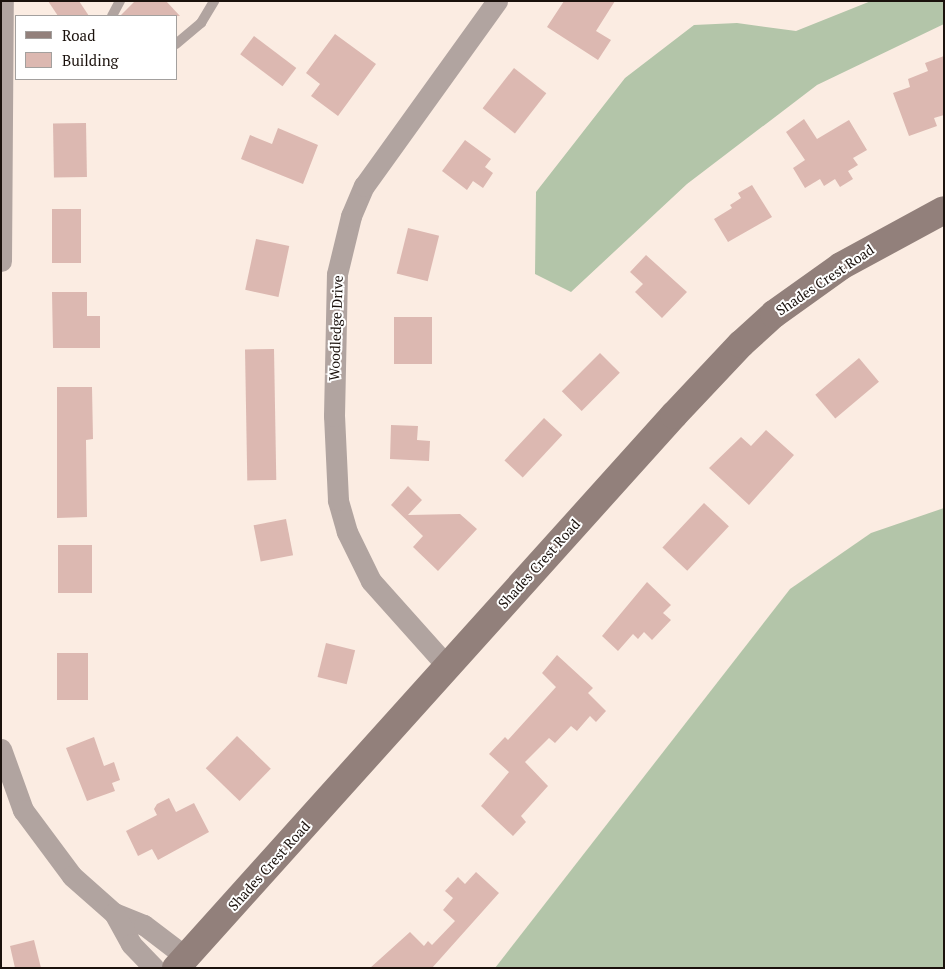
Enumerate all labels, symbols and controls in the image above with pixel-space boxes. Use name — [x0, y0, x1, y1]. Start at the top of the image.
legend — [15, 15, 178, 80]
text: Road — [62, 25, 95, 45]
text: Building — [62, 50, 119, 70]
street label: Shades Crest Road — [773, 241, 877, 319]
street label: Woodledge Drive — [326, 275, 346, 381]
street label: Shades Crest Road — [494, 516, 584, 612]
street label: Shades Crest Road — [224, 818, 314, 914]

